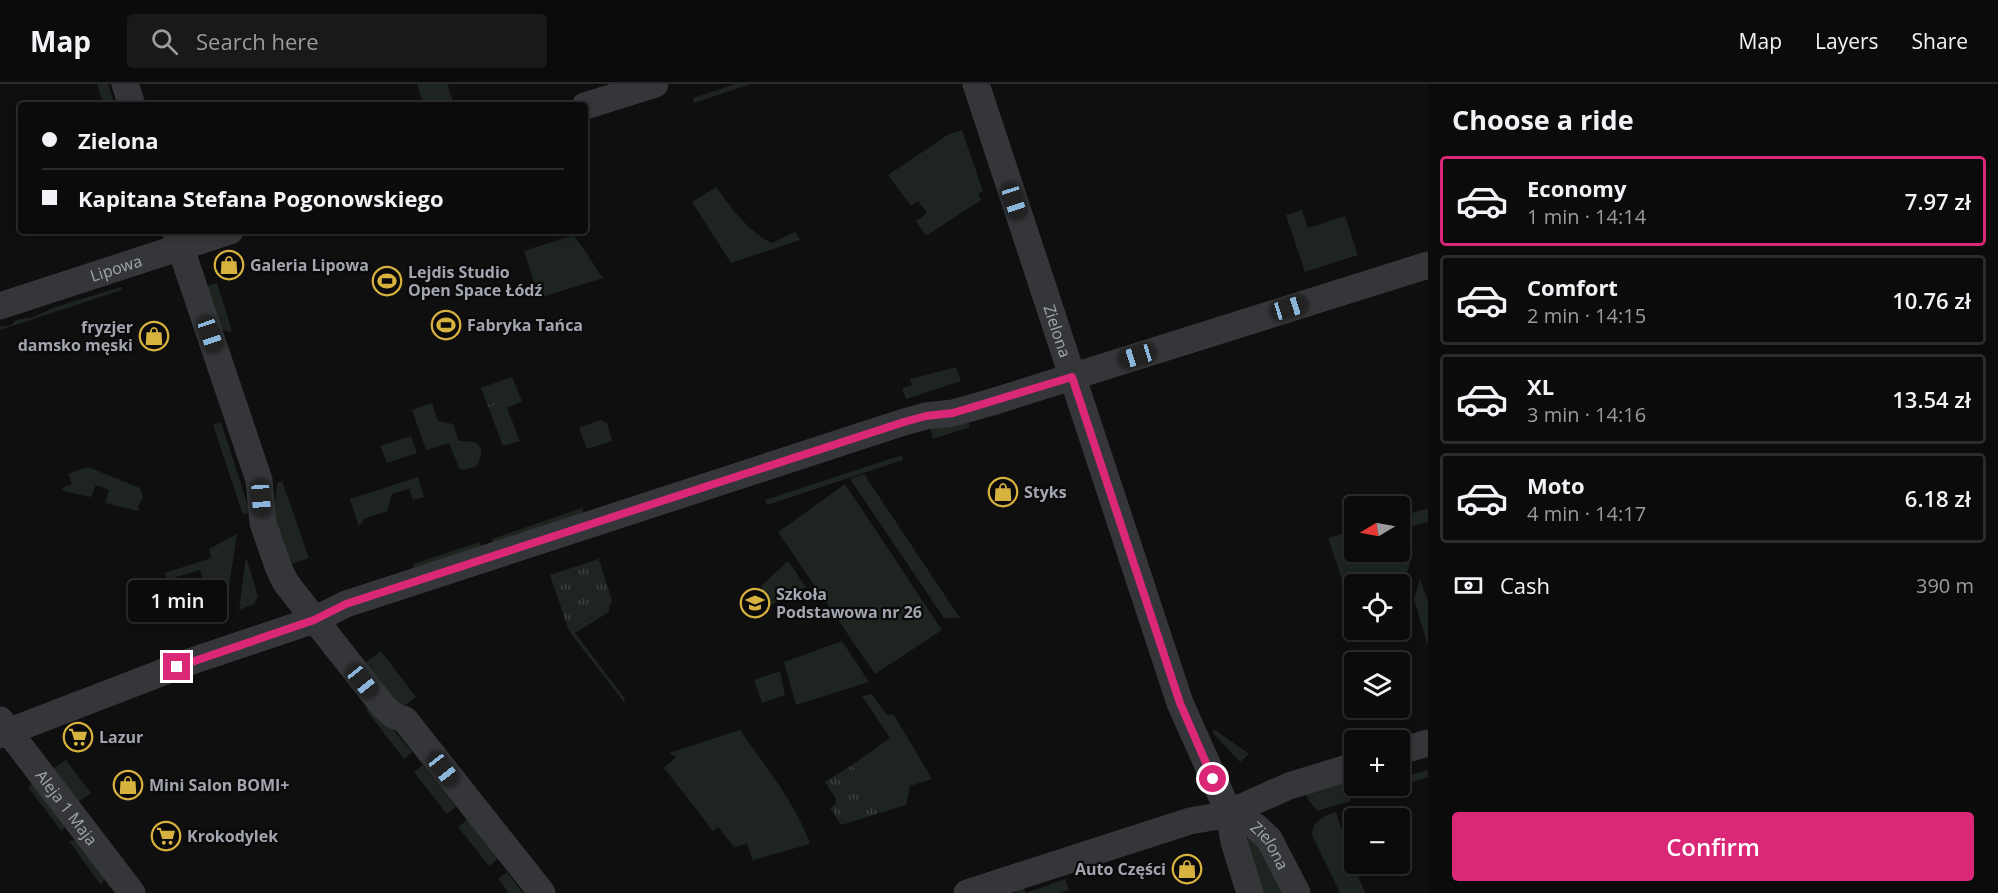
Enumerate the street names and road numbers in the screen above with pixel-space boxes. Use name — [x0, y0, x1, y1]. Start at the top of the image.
street label: Lipowa — [87, 249, 145, 287]
street label: Zielona — [1038, 302, 1076, 360]
street label: Aleja 1 Maja — [31, 765, 103, 850]
street label: Zielona — [1246, 816, 1294, 873]

